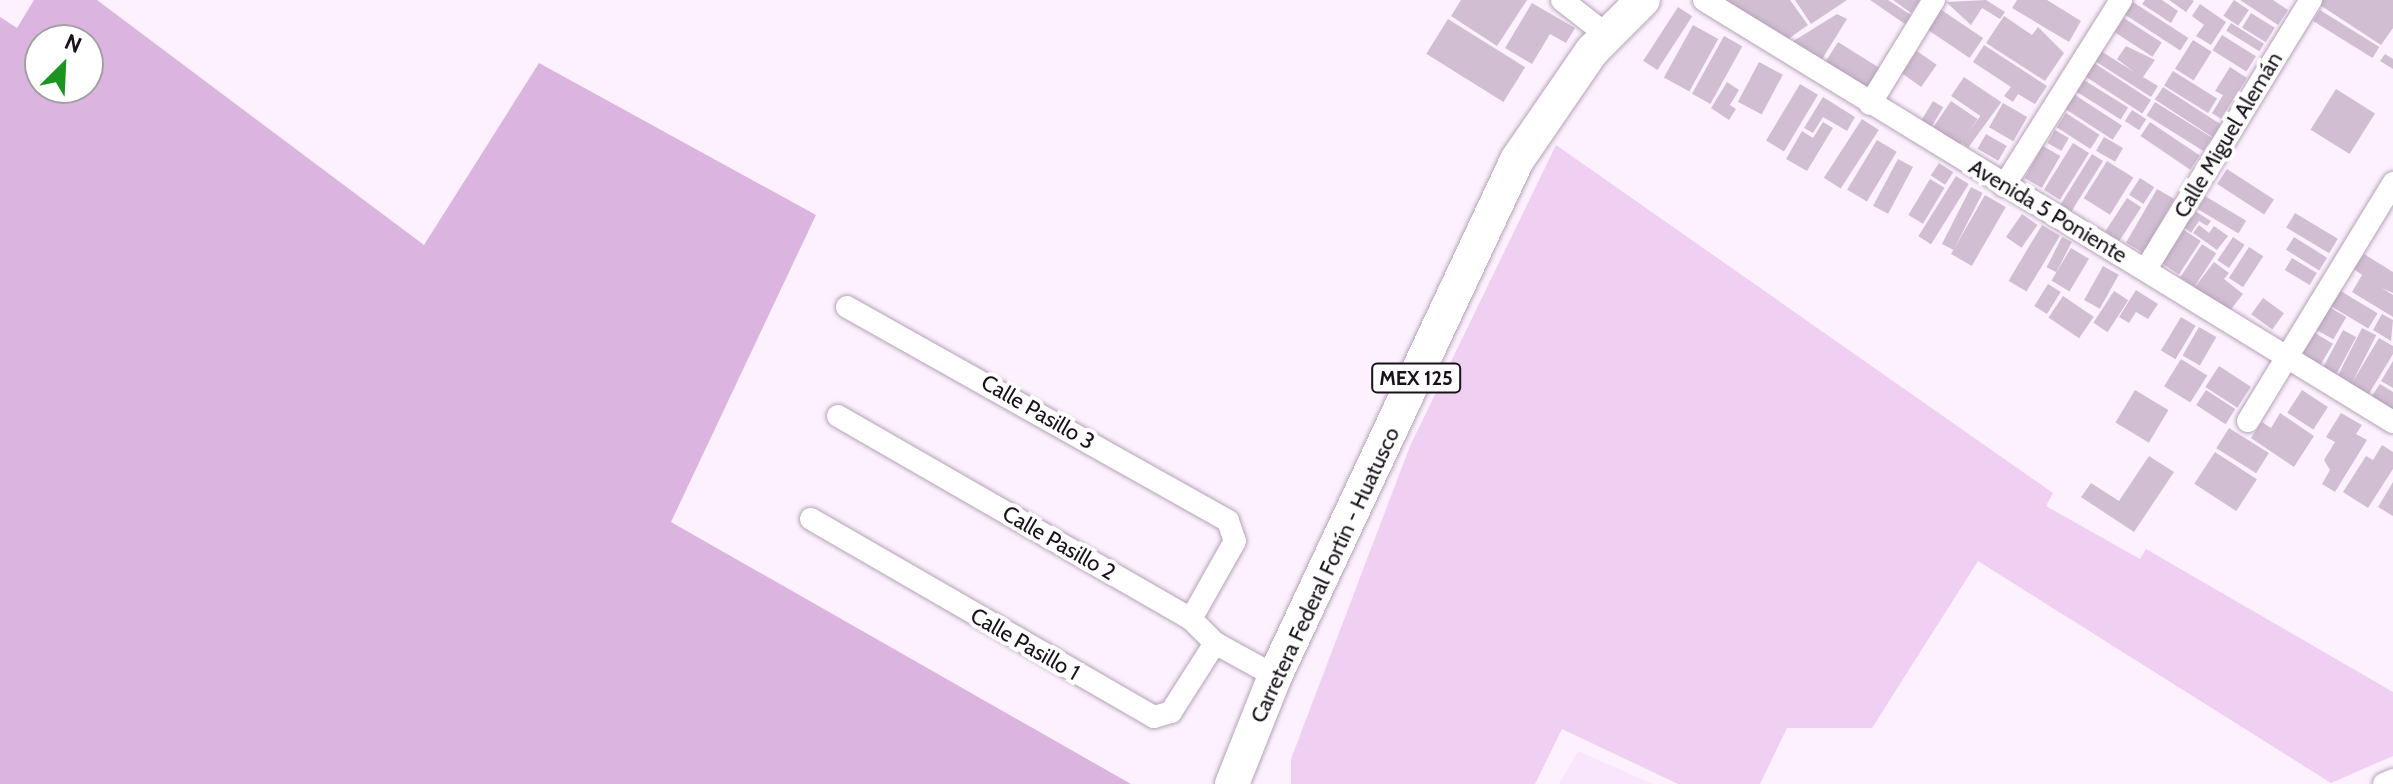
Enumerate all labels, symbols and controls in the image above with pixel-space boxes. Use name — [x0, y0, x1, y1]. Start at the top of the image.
north arrow — [24, 24, 104, 104]
text: N — [61, 28, 86, 59]
street label: Calle Miguel Alemán — [2168, 47, 2288, 223]
street label: Avenida 5 Poniente — [1964, 153, 2132, 269]
road number: MEX 125 — [1370, 362, 1462, 394]
street label: Calle Pasillo 3 — [977, 369, 1099, 455]
street label: Carretera Federal Fortín - Huatusco — [1245, 423, 1405, 727]
street label: Calle Pasillo 2 — [998, 500, 1120, 586]
street label: Calle Pasillo 1 — [966, 602, 1084, 686]

